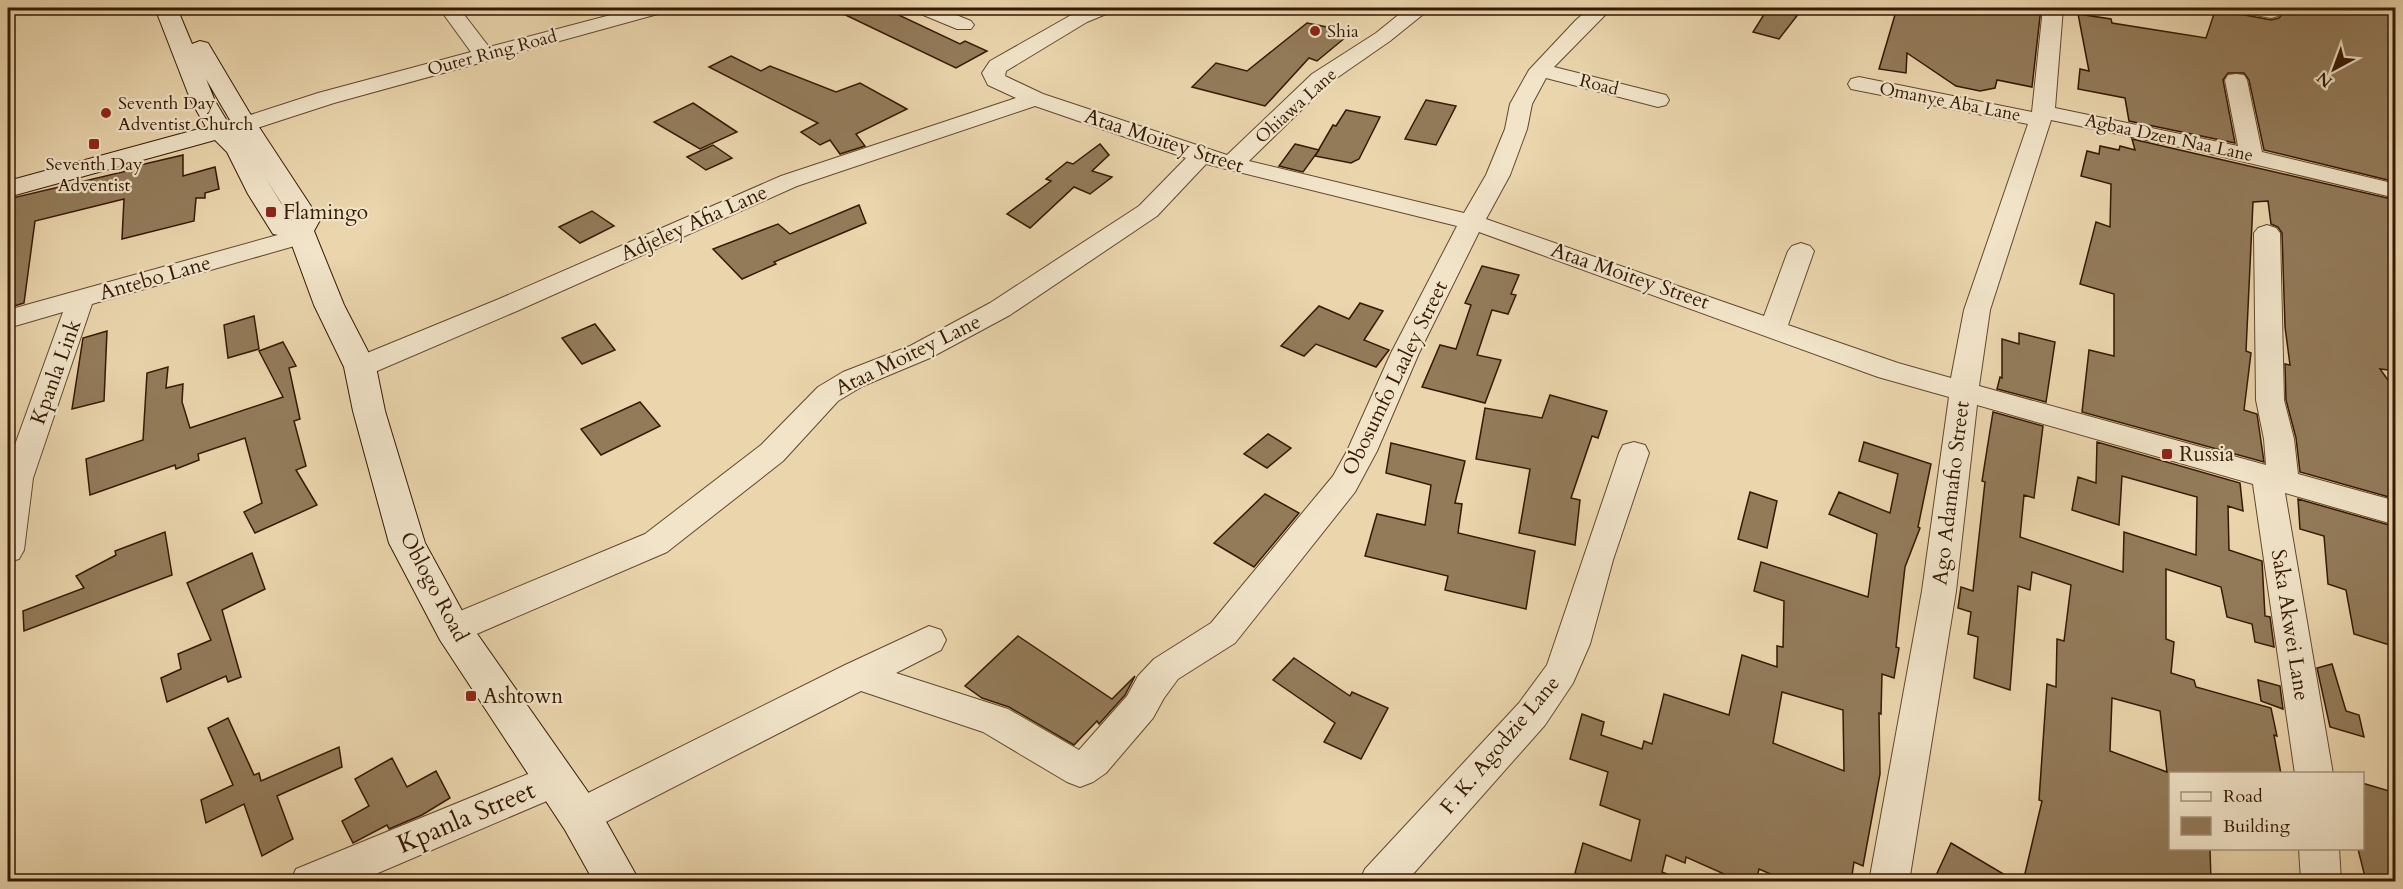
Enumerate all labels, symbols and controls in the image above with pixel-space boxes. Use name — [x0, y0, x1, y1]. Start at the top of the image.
place label: Shia — [1327, 19, 1359, 44]
street label: Outer Ring Road — [425, 24, 560, 82]
marker: Shia — [1308, 24, 1322, 38]
north arrow — [2304, 39, 2364, 99]
street label: Ohiawa Lane — [1250, 62, 1342, 150]
text: N — [2312, 67, 2337, 92]
street label: Road — [1577, 68, 1622, 102]
street label: Omanye Aba Lane — [1877, 76, 2023, 128]
place label: Seventh Day Adventist Church — [118, 91, 253, 137]
street label: Ataa Moitey Street — [1081, 102, 1248, 181]
marker: Seventh Day Adventist Church — [99, 106, 113, 120]
street label: Agbaa Dzen Naa Lane — [2082, 108, 2256, 168]
marker: Seventh Day Adventist — [87, 137, 101, 151]
place label: Seventh Day Adventist — [45, 152, 143, 198]
street label: Adjeley Afia Lane — [616, 178, 772, 268]
place label: Flamingo — [283, 198, 368, 227]
marker: Flamingo — [264, 205, 278, 219]
street label: Ataa Moitey Street — [1547, 235, 1713, 317]
street label: Antebo Lane — [96, 248, 214, 308]
street label: Obosumfo Laaley Street — [1335, 275, 1455, 480]
street label: Ataa Moitey Lane — [830, 307, 986, 403]
street label: Kpanla Link — [24, 315, 89, 428]
street label: Ago Adamafio Street — [1925, 399, 1977, 587]
place label: Russia — [2179, 440, 2234, 469]
marker: Russia — [2160, 447, 2174, 461]
street label: Oblogo Road — [393, 527, 475, 647]
street label: Saka Akwei Lane — [2264, 547, 2316, 703]
street label: F. K. Agodzie Lane — [1433, 670, 1567, 820]
place label: Ashtown — [483, 682, 563, 711]
marker: Ashtown — [464, 689, 478, 703]
street label: Kpanla Street — [392, 772, 540, 862]
legend — [2169, 772, 2364, 850]
text: Road — [2223, 784, 2263, 809]
text: Building — [2223, 814, 2291, 839]

